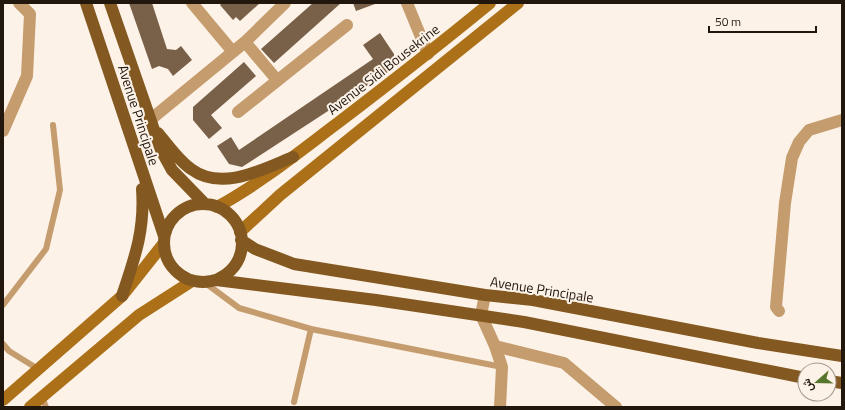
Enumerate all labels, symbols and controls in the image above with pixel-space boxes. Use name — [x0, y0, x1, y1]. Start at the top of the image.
scale bar — [709, 8, 816, 34]
text: 50 m — [715, 12, 741, 31]
street label: Avenue Sidi Bousekrine — [322, 18, 444, 120]
street label: Avenue Principale — [113, 62, 165, 168]
street label: Avenue Principale — [489, 270, 595, 308]
north arrow — [797, 362, 837, 402]
text: ش — [798, 376, 817, 394]

